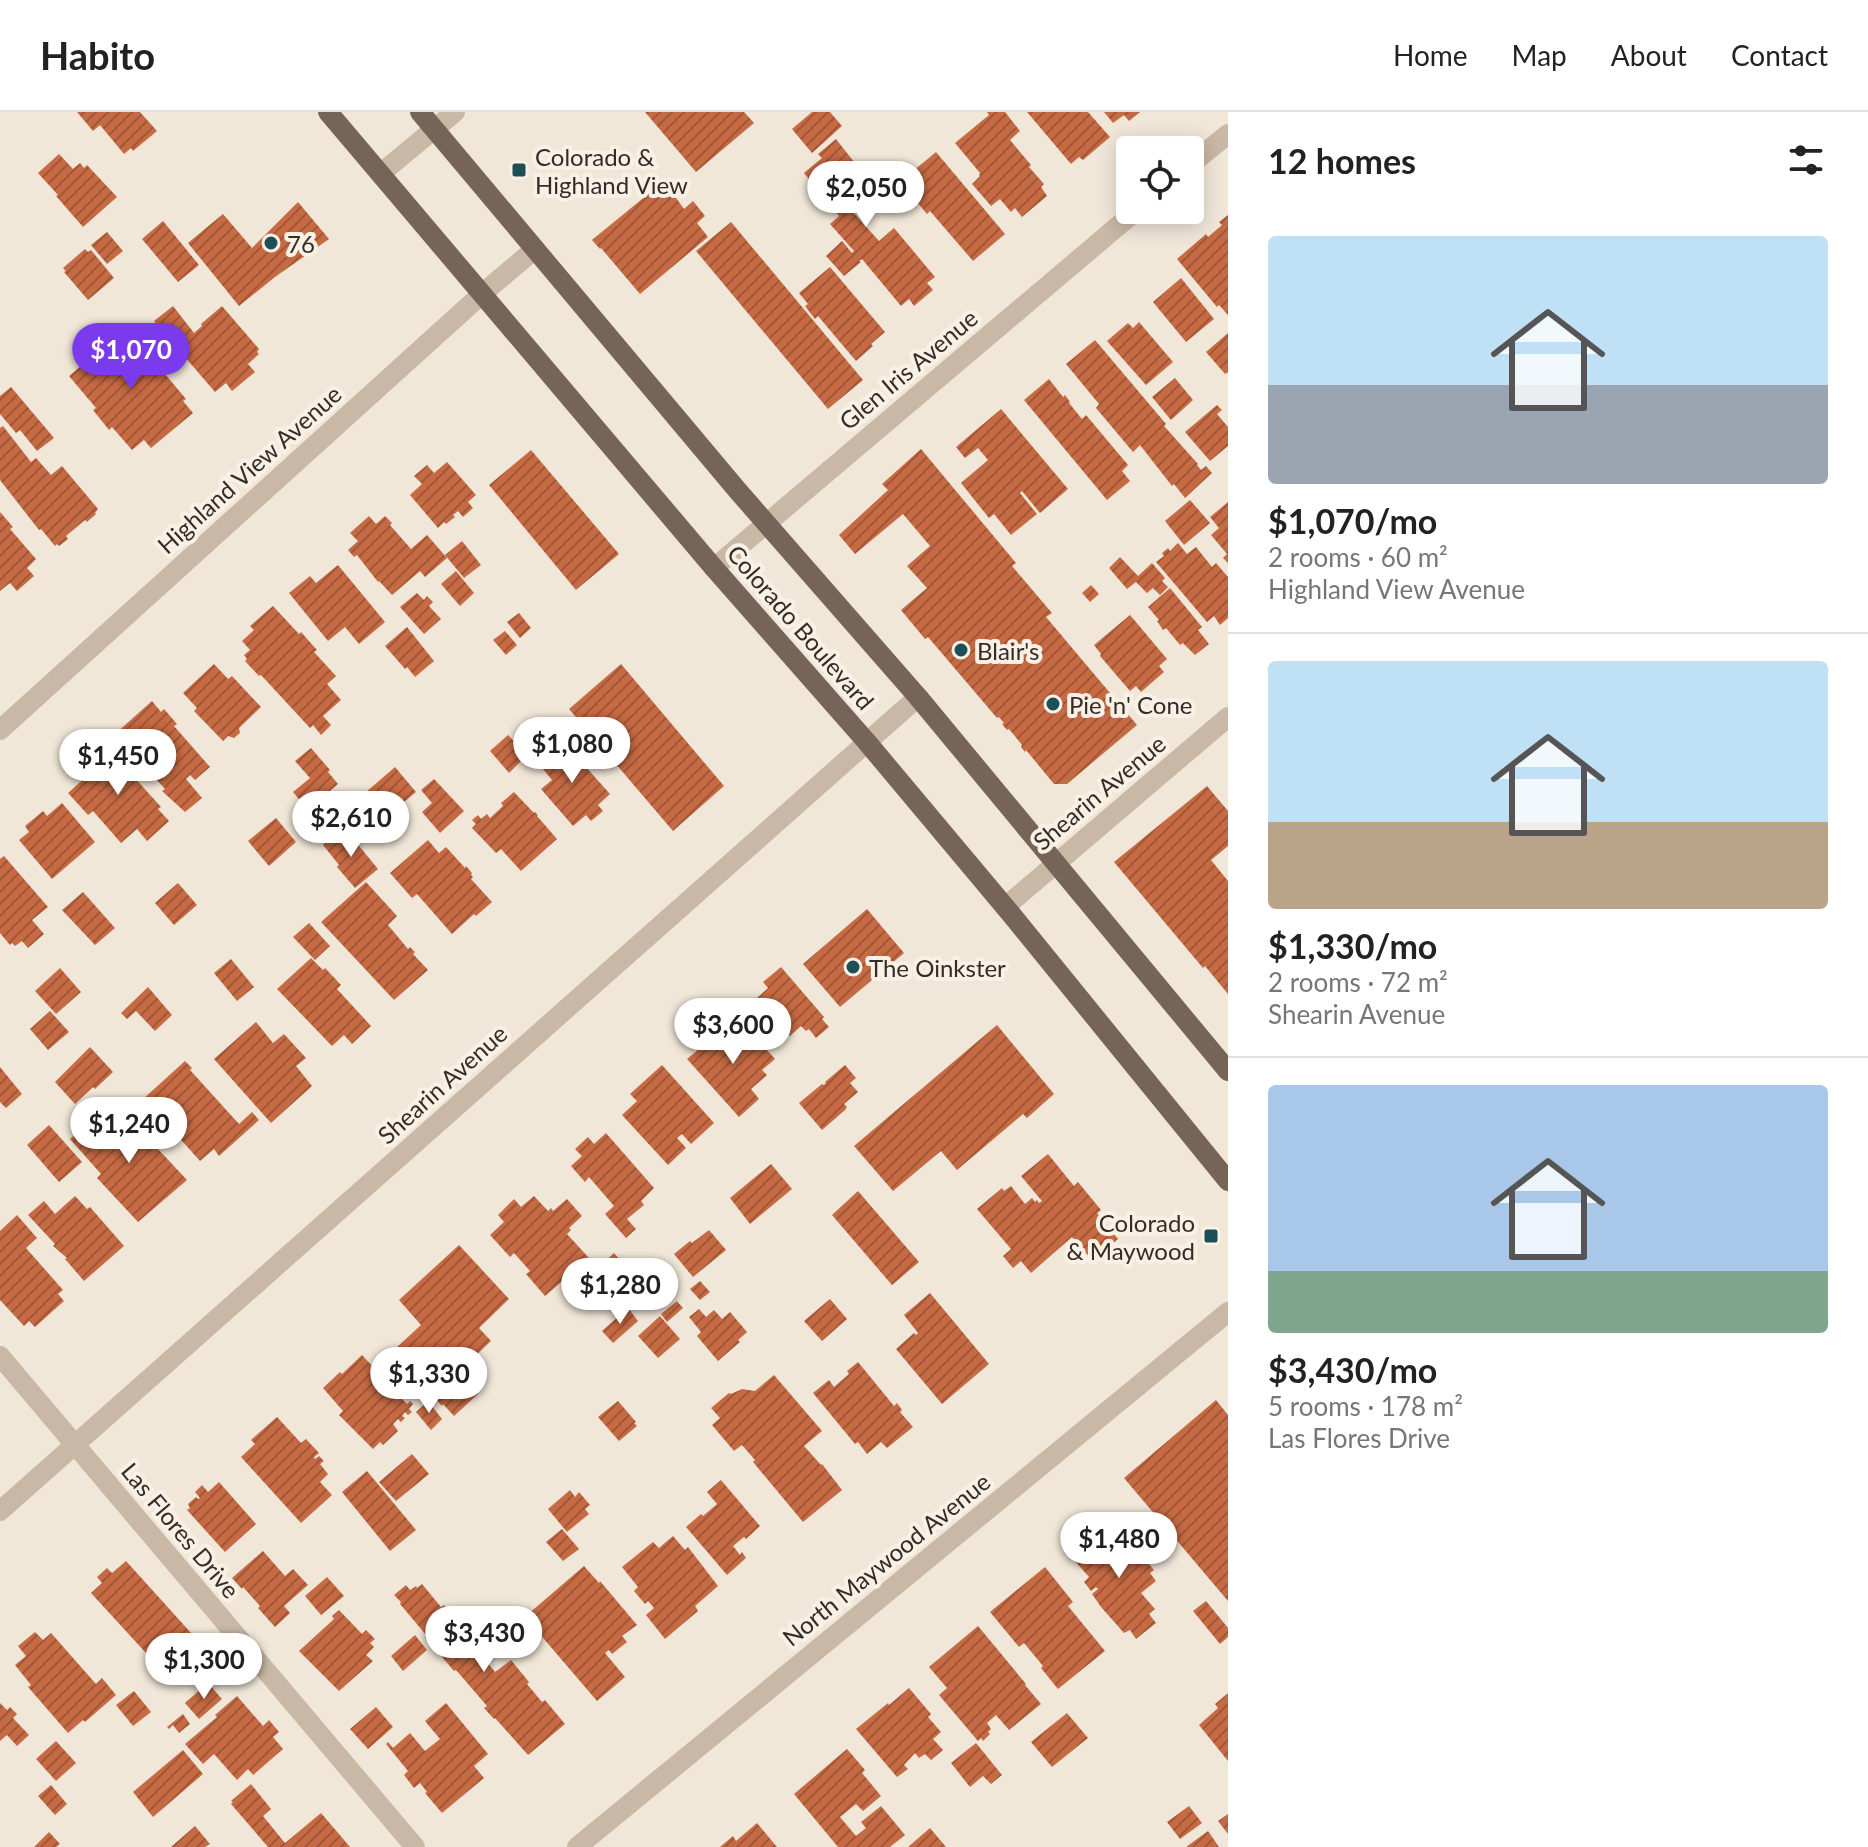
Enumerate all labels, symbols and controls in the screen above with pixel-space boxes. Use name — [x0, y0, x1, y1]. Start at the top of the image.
text: Habito — [40, 32, 155, 78]
text: Home — [1393, 38, 1468, 72]
text: Map — [1512, 38, 1567, 72]
text: About — [1611, 38, 1687, 72]
text: Contact — [1731, 38, 1828, 72]
map controls — [1116, 136, 1204, 224]
button: locate — [1116, 136, 1204, 224]
icon: filters — [1784, 138, 1828, 182]
text: 12 homes — [1268, 140, 1416, 181]
place label: Colorado & Highland View — [535, 142, 688, 199]
marker: Colorado & Highland View — [510, 161, 528, 179]
pin: $2,050 — [801, 161, 931, 229]
text: $2,050 — [825, 171, 907, 203]
place label: 76 — [287, 229, 315, 258]
marker: 76 — [262, 234, 280, 252]
icon: home — [1476, 288, 1620, 432]
street label: Glen Iris Avenue — [833, 303, 983, 435]
pin: $1,070 — [66, 323, 196, 391]
text: $1,070 — [90, 333, 172, 365]
street label: Highland View Avenue — [151, 379, 347, 559]
text: $1,070/mo — [1268, 500, 1437, 541]
street label: Colorado Boulevard — [722, 539, 880, 715]
text: 2 rooms · 60 m² — [1268, 541, 1448, 573]
text: Highland View Avenue — [1268, 573, 1525, 605]
place label: Blair's — [977, 636, 1039, 665]
marker: Blair's — [952, 641, 970, 659]
place label: Pie 'n' Cone — [1069, 690, 1192, 719]
marker: Pie 'n' Cone — [1044, 695, 1062, 713]
icon: home — [1476, 713, 1620, 857]
pin: $1,080 — [507, 717, 637, 785]
text: $1,080 — [531, 727, 613, 759]
street label: Shearin Avenue — [1027, 728, 1171, 856]
pin: $1,450 — [53, 729, 183, 797]
text: $1,450 — [77, 739, 159, 771]
pin: $2,610 — [286, 791, 416, 859]
text: $2,610 — [310, 801, 392, 833]
text: $1,330/mo — [1268, 925, 1437, 966]
place label: The Oinkster — [869, 953, 1006, 982]
marker: The Oinkster — [844, 958, 862, 976]
text: 2 rooms · 72 m² — [1268, 966, 1448, 998]
pin: $3,600 — [668, 998, 798, 1066]
text: Shearin Avenue — [1268, 998, 1445, 1030]
text: $3,600 — [692, 1008, 774, 1040]
street label: Shearin Avenue — [372, 1019, 512, 1149]
pin: $1,240 — [64, 1097, 194, 1165]
text: $1,240 — [88, 1107, 170, 1139]
icon: home — [1476, 1137, 1620, 1281]
place label: Colorado & Maywood — [1066, 1208, 1195, 1265]
marker: Colorado & Maywood — [1202, 1227, 1220, 1245]
pin: $1,280 — [555, 1258, 685, 1326]
text: $1,280 — [579, 1268, 661, 1300]
pin: $1,330 — [364, 1347, 494, 1415]
text: $3,430/mo — [1268, 1349, 1437, 1390]
text: $1,330 — [388, 1357, 470, 1389]
text: 5 rooms · 178 m² — [1268, 1390, 1463, 1422]
text: Las Flores Drive — [1268, 1422, 1450, 1454]
street label: Las Flores Drive — [116, 1456, 246, 1604]
street label: North Maywood Avenue — [776, 1466, 996, 1652]
pin: $1,480 — [1054, 1512, 1184, 1580]
text: $1,480 — [1078, 1522, 1160, 1554]
pin: $3,430 — [419, 1606, 549, 1674]
text: $3,430 — [443, 1616, 525, 1648]
pin: $1,300 — [139, 1633, 269, 1701]
text: $1,300 — [163, 1643, 245, 1675]

